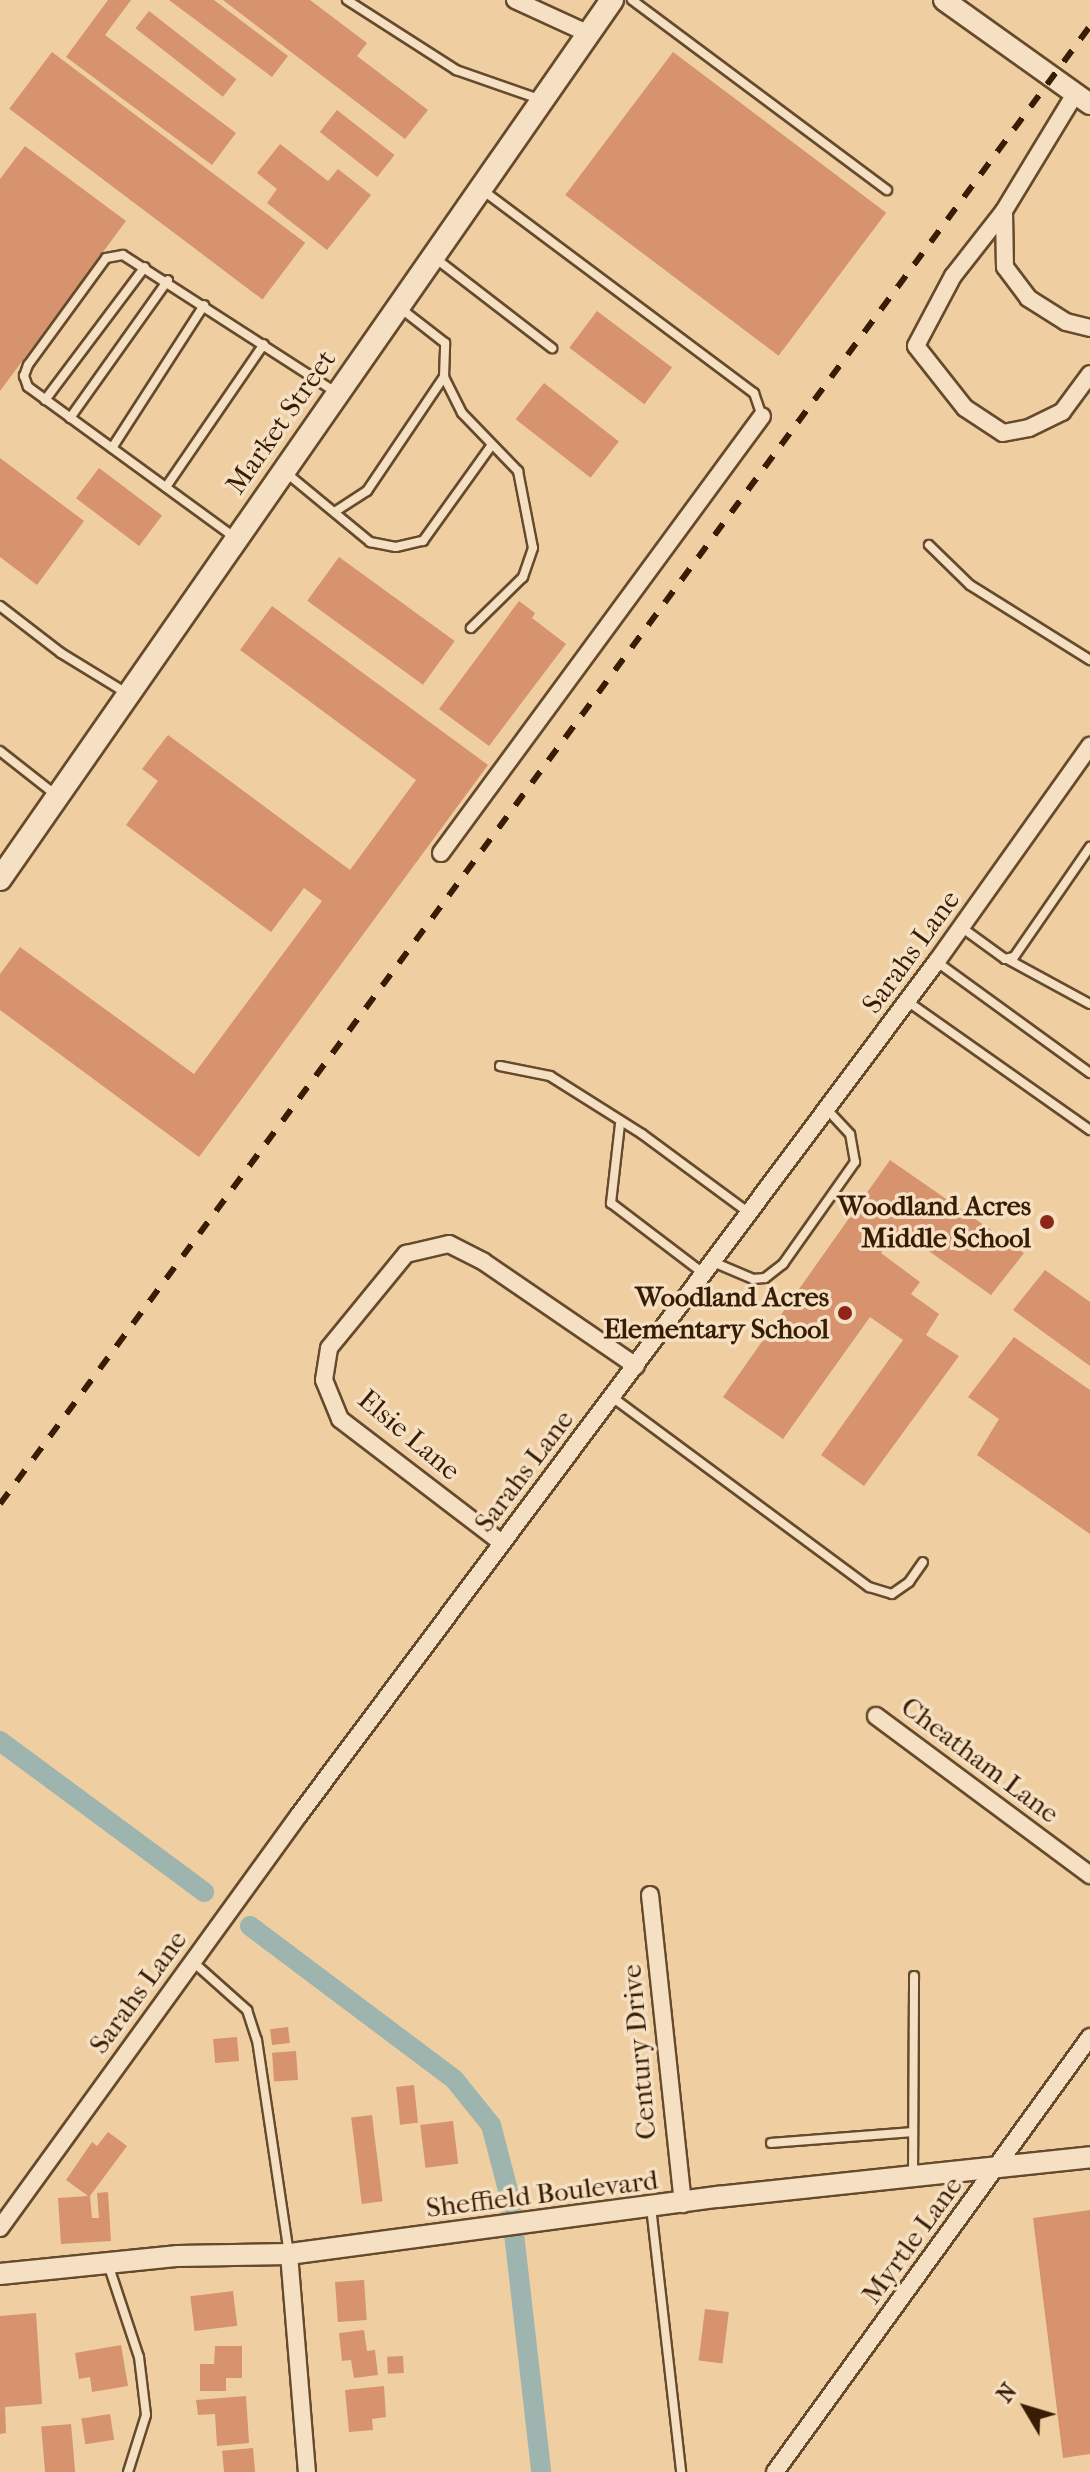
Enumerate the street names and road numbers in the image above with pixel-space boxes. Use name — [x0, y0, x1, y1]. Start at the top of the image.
street label: Market Street — [219, 344, 343, 500]
street label: Sarahs Lane — [855, 884, 967, 1020]
street label: Elsie Lane — [351, 1383, 467, 1487]
street label: Sarahs Lane — [467, 1403, 581, 1539]
street label: Cheatham Lane — [894, 1690, 1066, 1830]
street label: Sarahs Lane — [82, 1924, 194, 2060]
street label: Century Drive — [615, 1963, 663, 2141]
street label: Sheffield Boulevard — [424, 2163, 660, 2225]
street label: Myrtle Lane — [855, 2170, 969, 2310]

